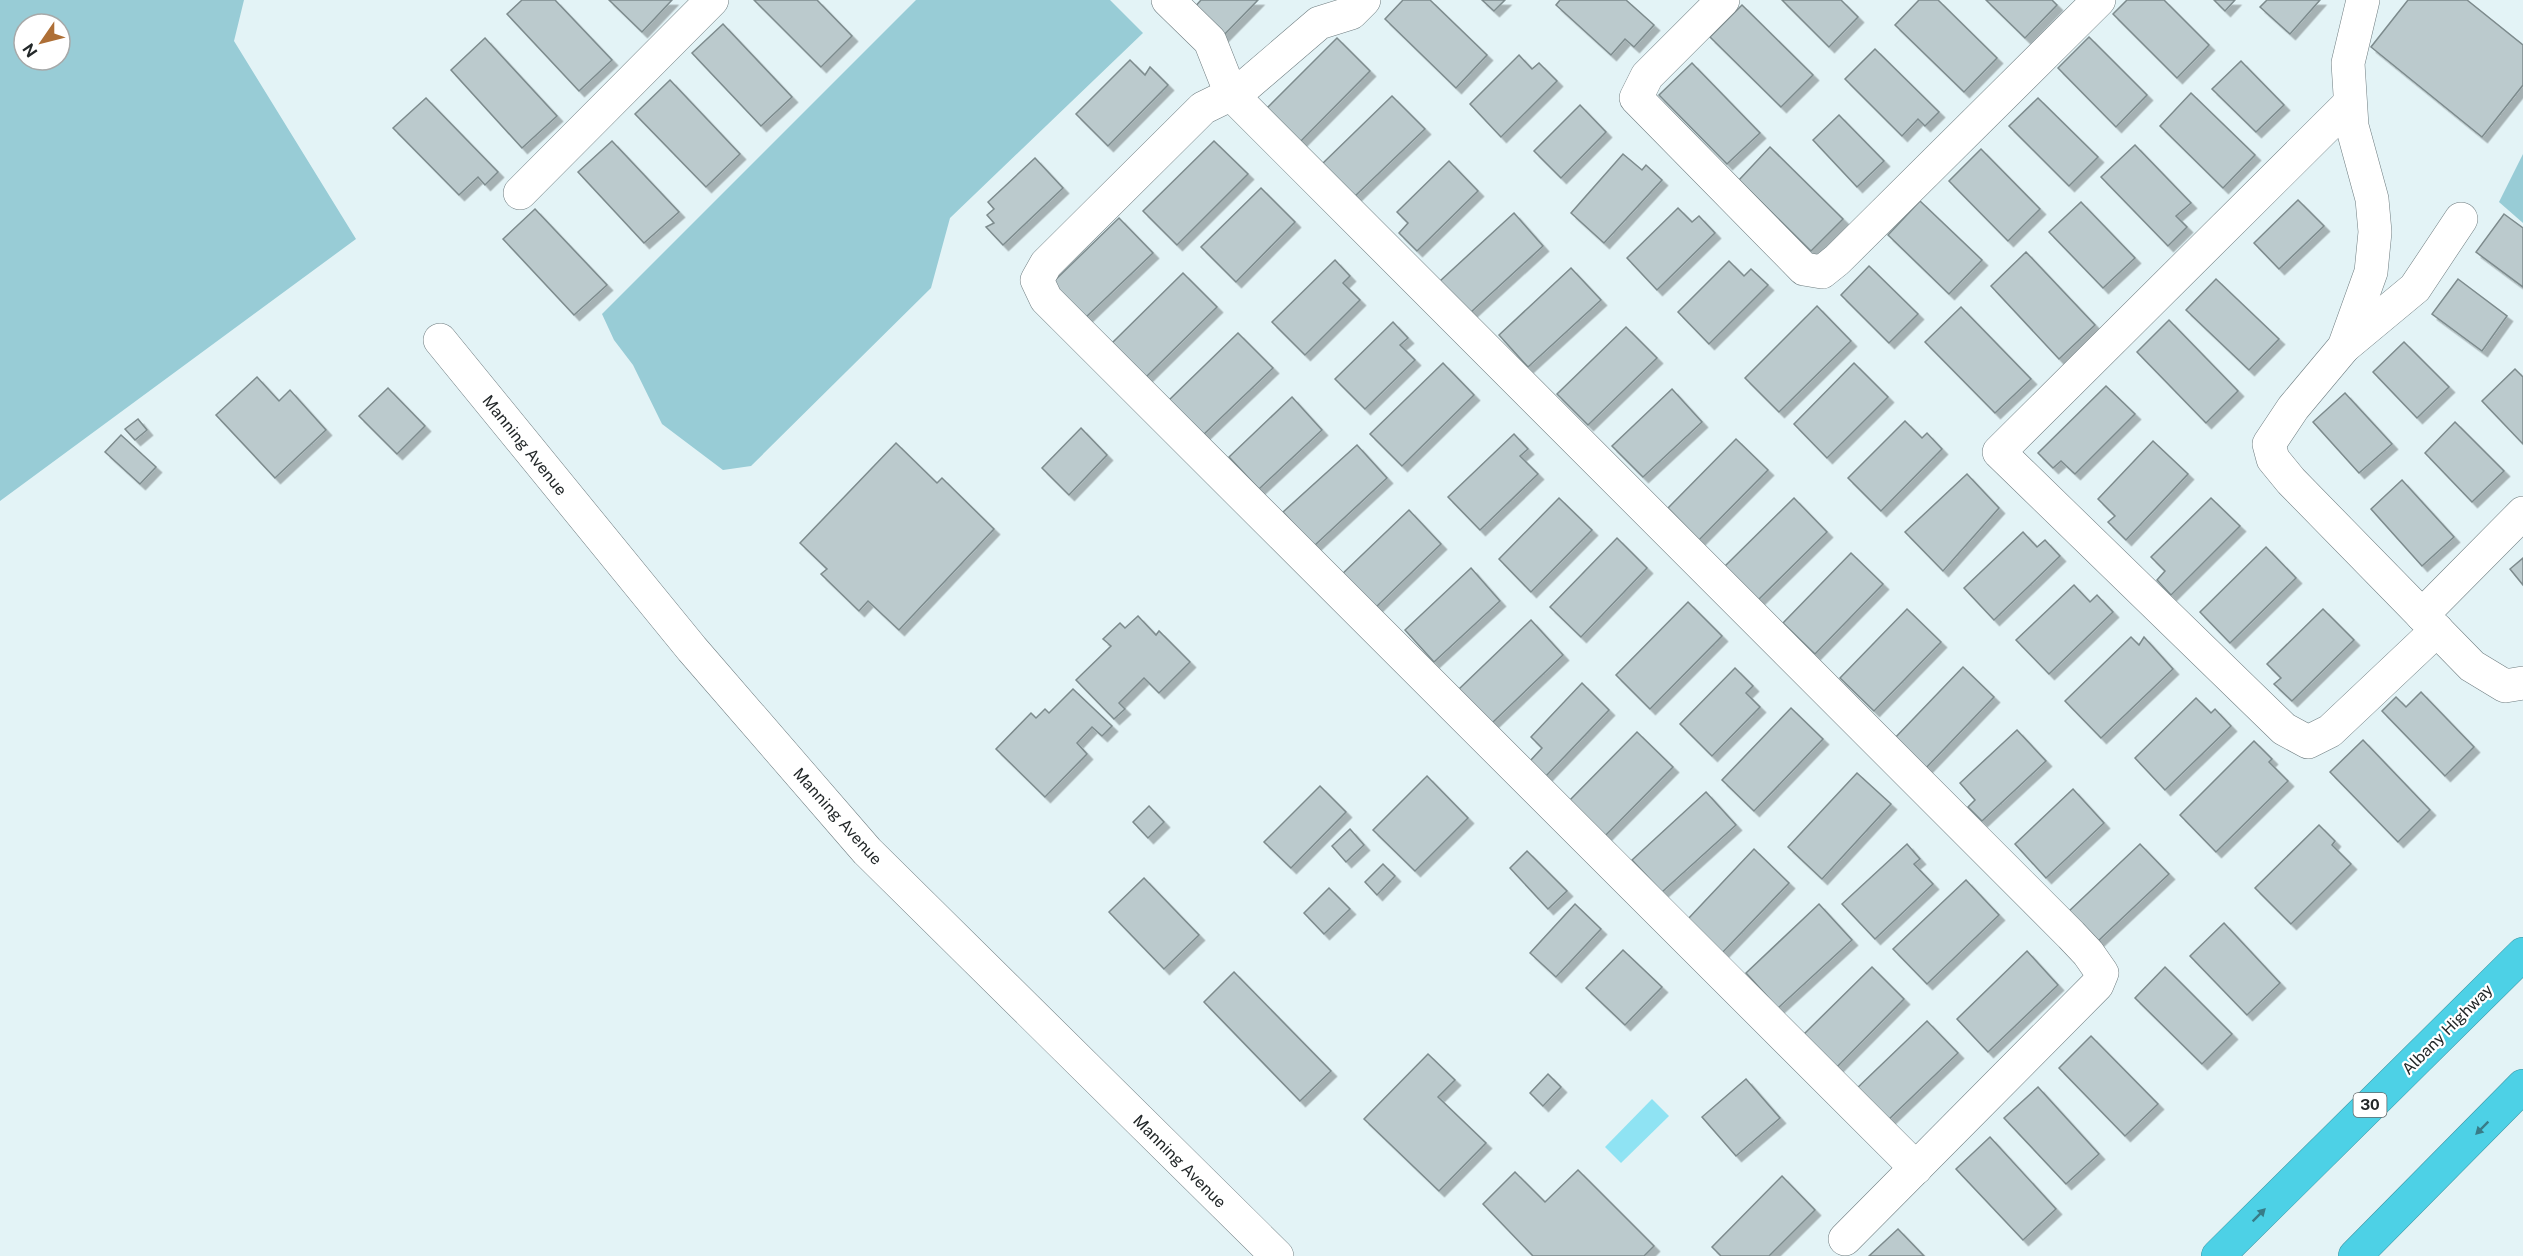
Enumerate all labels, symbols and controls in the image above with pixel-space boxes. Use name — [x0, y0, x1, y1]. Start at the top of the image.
north arrow — [12, 12, 72, 72]
text: N — [19, 40, 41, 61]
street label: Manning Avenue — [478, 391, 571, 499]
street label: Manning Avenue — [789, 764, 886, 869]
street label: Albany Highway — [2398, 980, 2497, 1079]
road number: 30 — [2354, 1093, 2386, 1117]
street label: Manning Avenue — [1129, 1111, 1230, 1212]
one-way arrow — [2475, 1120, 2489, 1135]
one-way arrow — [2252, 1208, 2266, 1222]

